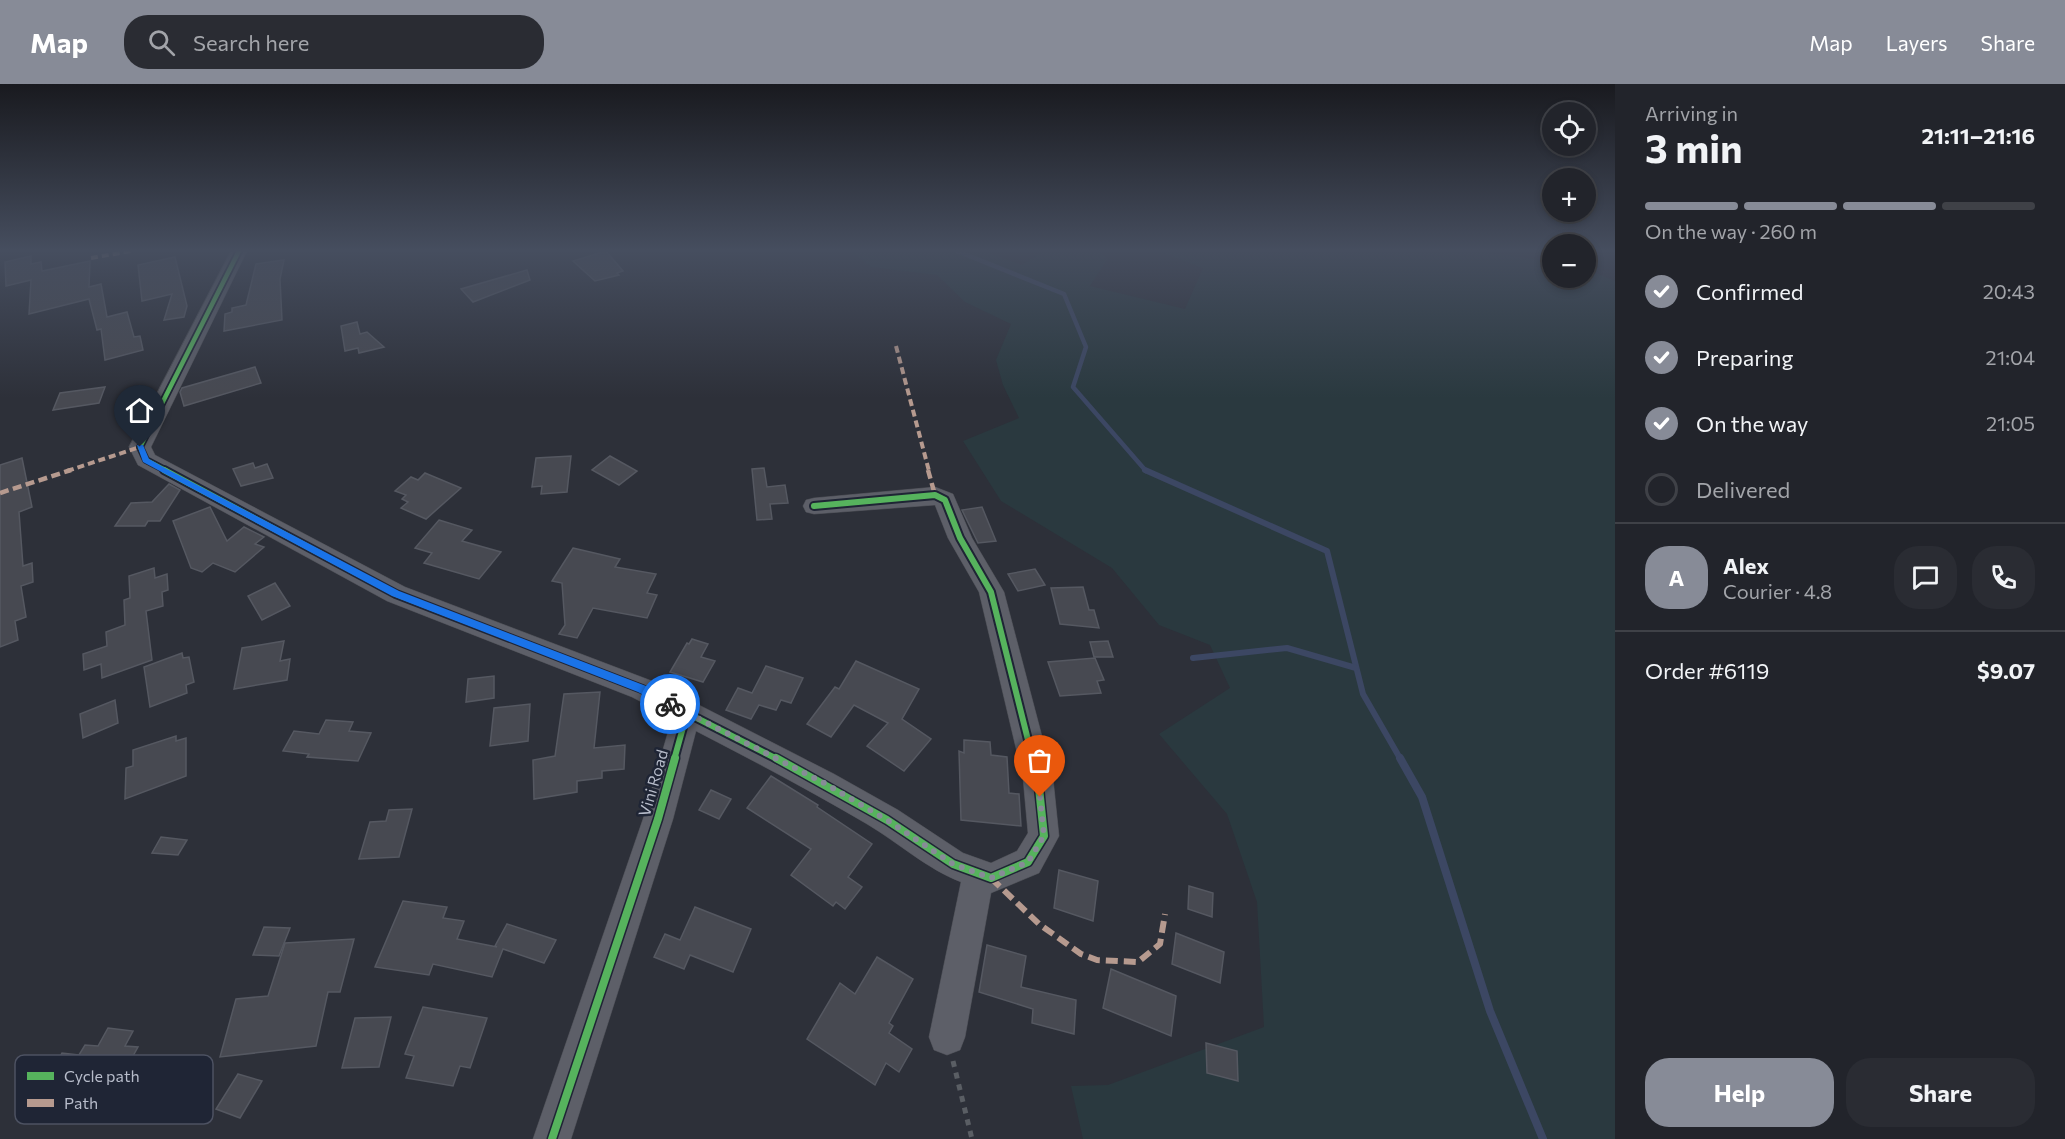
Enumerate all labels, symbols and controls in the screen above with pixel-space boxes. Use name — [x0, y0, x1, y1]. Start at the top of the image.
search box — [124, 15, 544, 69]
text: Map — [30, 25, 88, 59]
icon: search — [145, 26, 178, 59]
text: Search here — [193, 29, 309, 56]
text: Map — [1809, 30, 1853, 55]
text: Layers — [1886, 30, 1948, 55]
text: Share — [1981, 30, 2035, 55]
text: Arriving in — [1645, 101, 1738, 125]
map controls — [1542, 102, 1596, 288]
button: locate — [1542, 102, 1596, 156]
text: 21:11–21:16 — [1921, 122, 2035, 149]
text: 3 min — [1645, 123, 1743, 171]
button: + — [1542, 168, 1596, 222]
text: On the way · 260 m — [1645, 219, 1817, 243]
button: − — [1542, 234, 1596, 288]
icon: check — [1645, 275, 1678, 308]
text: Confirmed — [1696, 278, 1803, 305]
text: 20:43 — [1983, 279, 2035, 303]
icon: check — [1645, 341, 1678, 374]
text: Preparing — [1696, 344, 1793, 371]
text: 21:04 — [1986, 345, 2035, 369]
pin — [114, 385, 165, 447]
icon: home — [123, 394, 156, 427]
icon: check — [1645, 407, 1678, 440]
text: On the way — [1696, 410, 1808, 437]
text: 21:05 — [1986, 411, 2035, 435]
text: Delivered — [1696, 476, 1790, 503]
button: chat — [1894, 546, 1957, 609]
button: phone — [1972, 546, 2035, 609]
text: Alex — [1723, 552, 1769, 579]
text: A — [1669, 564, 1684, 591]
text: Courier · 4.8 — [1723, 579, 1832, 603]
text: Order #6119 — [1645, 657, 1769, 684]
text: $9.07 — [1977, 657, 2035, 684]
courier — [640, 674, 700, 734]
icon: bike — [654, 688, 687, 721]
pin — [1014, 735, 1065, 797]
icon: bag — [1023, 744, 1056, 777]
street label: Vini Road — [634, 747, 671, 819]
legend — [15, 1055, 213, 1124]
button: Help — [1645, 1058, 1834, 1127]
button: Share — [1846, 1058, 2035, 1127]
text: Cycle path — [64, 1066, 140, 1085]
text: Path — [64, 1093, 98, 1112]

